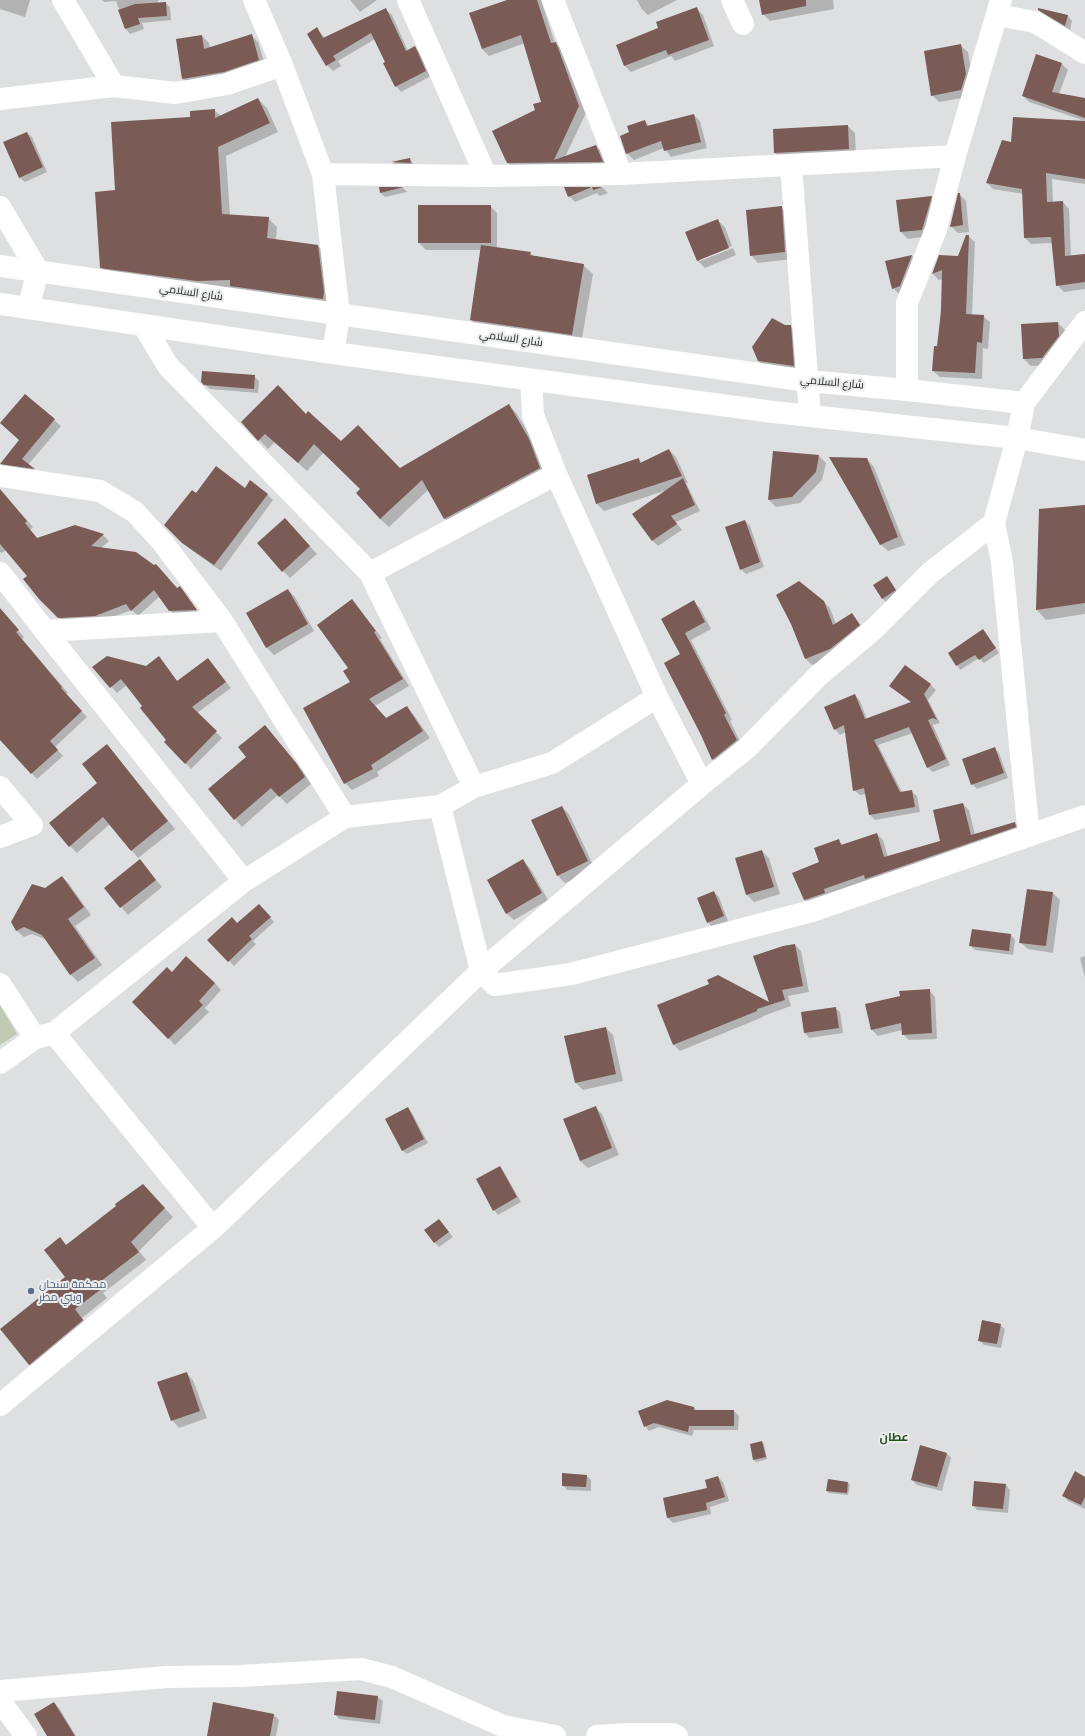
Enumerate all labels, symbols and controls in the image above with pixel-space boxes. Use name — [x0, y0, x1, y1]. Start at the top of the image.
street label: شارع السلامي — [158, 282, 224, 304]
street label: شارع السلامي — [478, 328, 544, 350]
street label: شارع السلامي — [800, 374, 864, 392]
place label: محكمة سنحان وبني مطر — [39, 1278, 106, 1304]
marker: محكمة سنحان وبني مطر — [26, 1286, 36, 1296]
district label: عطان — [880, 1431, 908, 1445]

